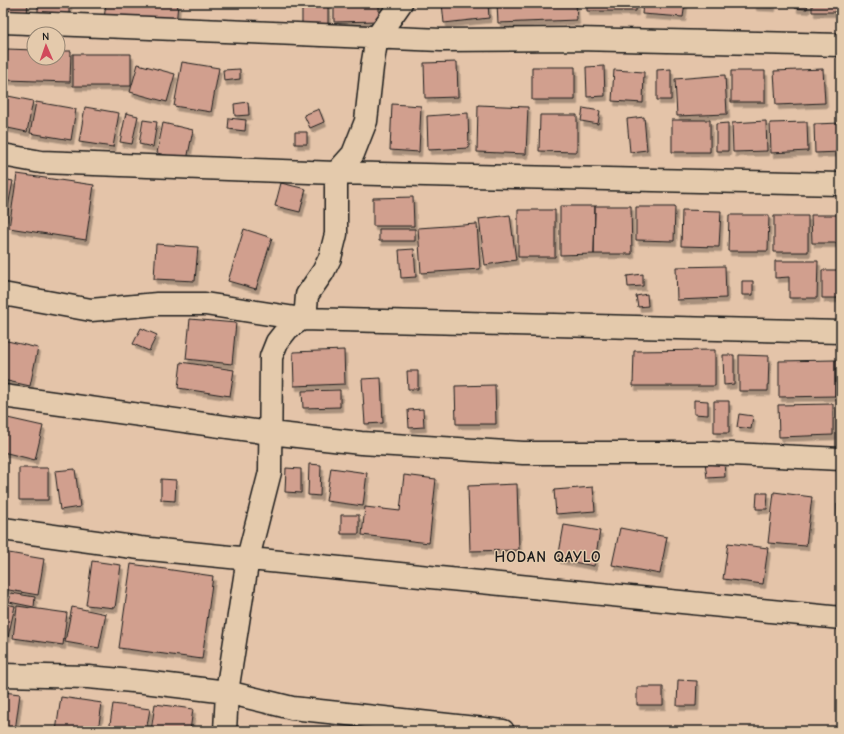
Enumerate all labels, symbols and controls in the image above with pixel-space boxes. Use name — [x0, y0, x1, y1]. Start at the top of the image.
north arrow — [26, 26, 66, 66]
text: N — [42, 30, 49, 43]
district label: HODAN QAYLO — [494, 548, 602, 566]

